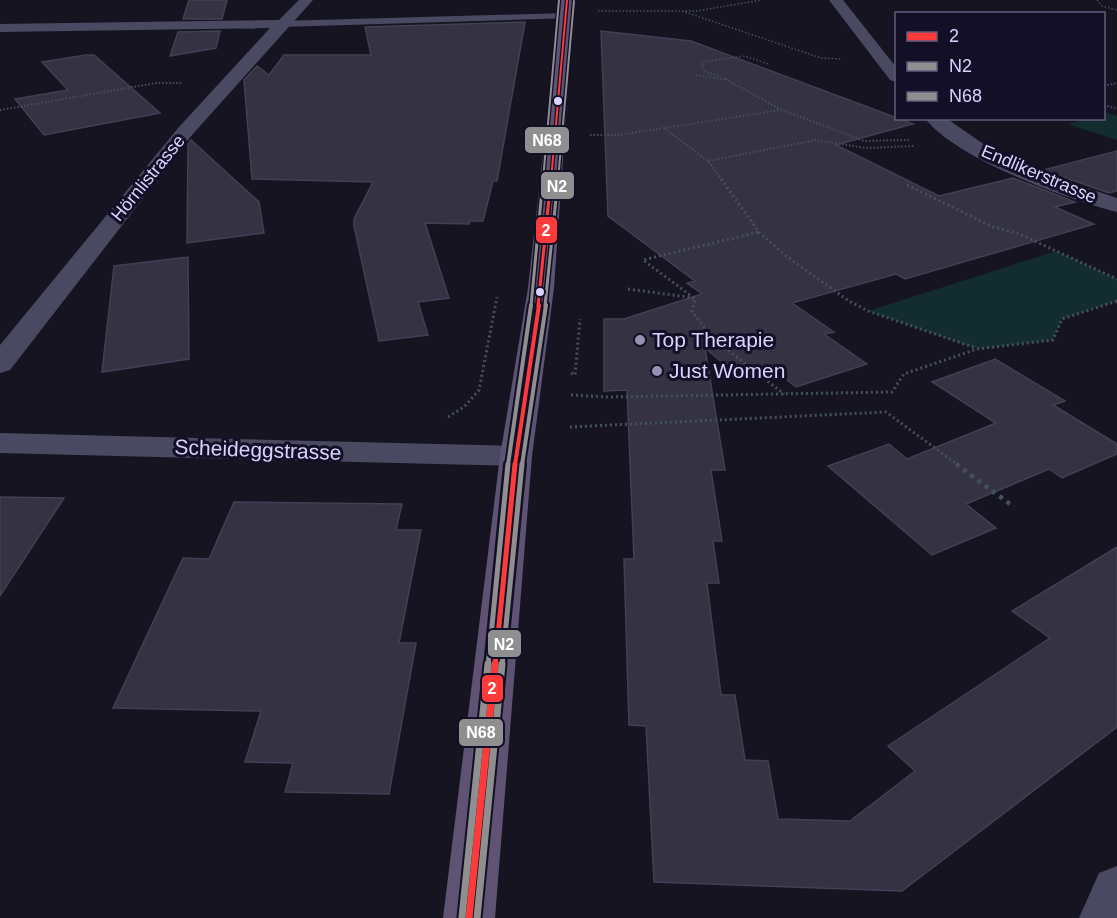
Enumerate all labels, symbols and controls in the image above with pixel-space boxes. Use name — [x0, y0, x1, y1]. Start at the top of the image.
legend — [895, 12, 1105, 120]
text: 2 — [949, 26, 959, 46]
text: N2 — [949, 56, 972, 76]
text: N68 — [949, 86, 982, 106]
unlabelled marker — [552, 95, 564, 107]
line badge: N68 — [524, 126, 570, 154]
street label: Hörnlistrasse — [107, 131, 189, 225]
text: N68 — [532, 132, 562, 149]
street label: Endlikerstrasse — [978, 141, 1100, 207]
line badge: N2 — [540, 171, 575, 200]
text: N2 — [547, 178, 567, 195]
line badge: 2 — [535, 216, 558, 244]
text: 2 — [542, 222, 551, 239]
unlabelled marker — [534, 286, 546, 298]
place label: Top Therapie — [652, 328, 774, 351]
marker: Top Therapie — [633, 333, 647, 347]
place label: Just Women — [669, 359, 785, 382]
marker: Just Women — [650, 364, 664, 378]
street label: Scheideggstrasse — [174, 435, 342, 464]
line badge: N2 — [487, 629, 522, 658]
text: N2 — [494, 636, 514, 653]
line badge: 2 — [481, 674, 504, 703]
text: 2 — [488, 680, 497, 697]
line badge: N68 — [458, 718, 504, 747]
text: N68 — [466, 724, 496, 741]

